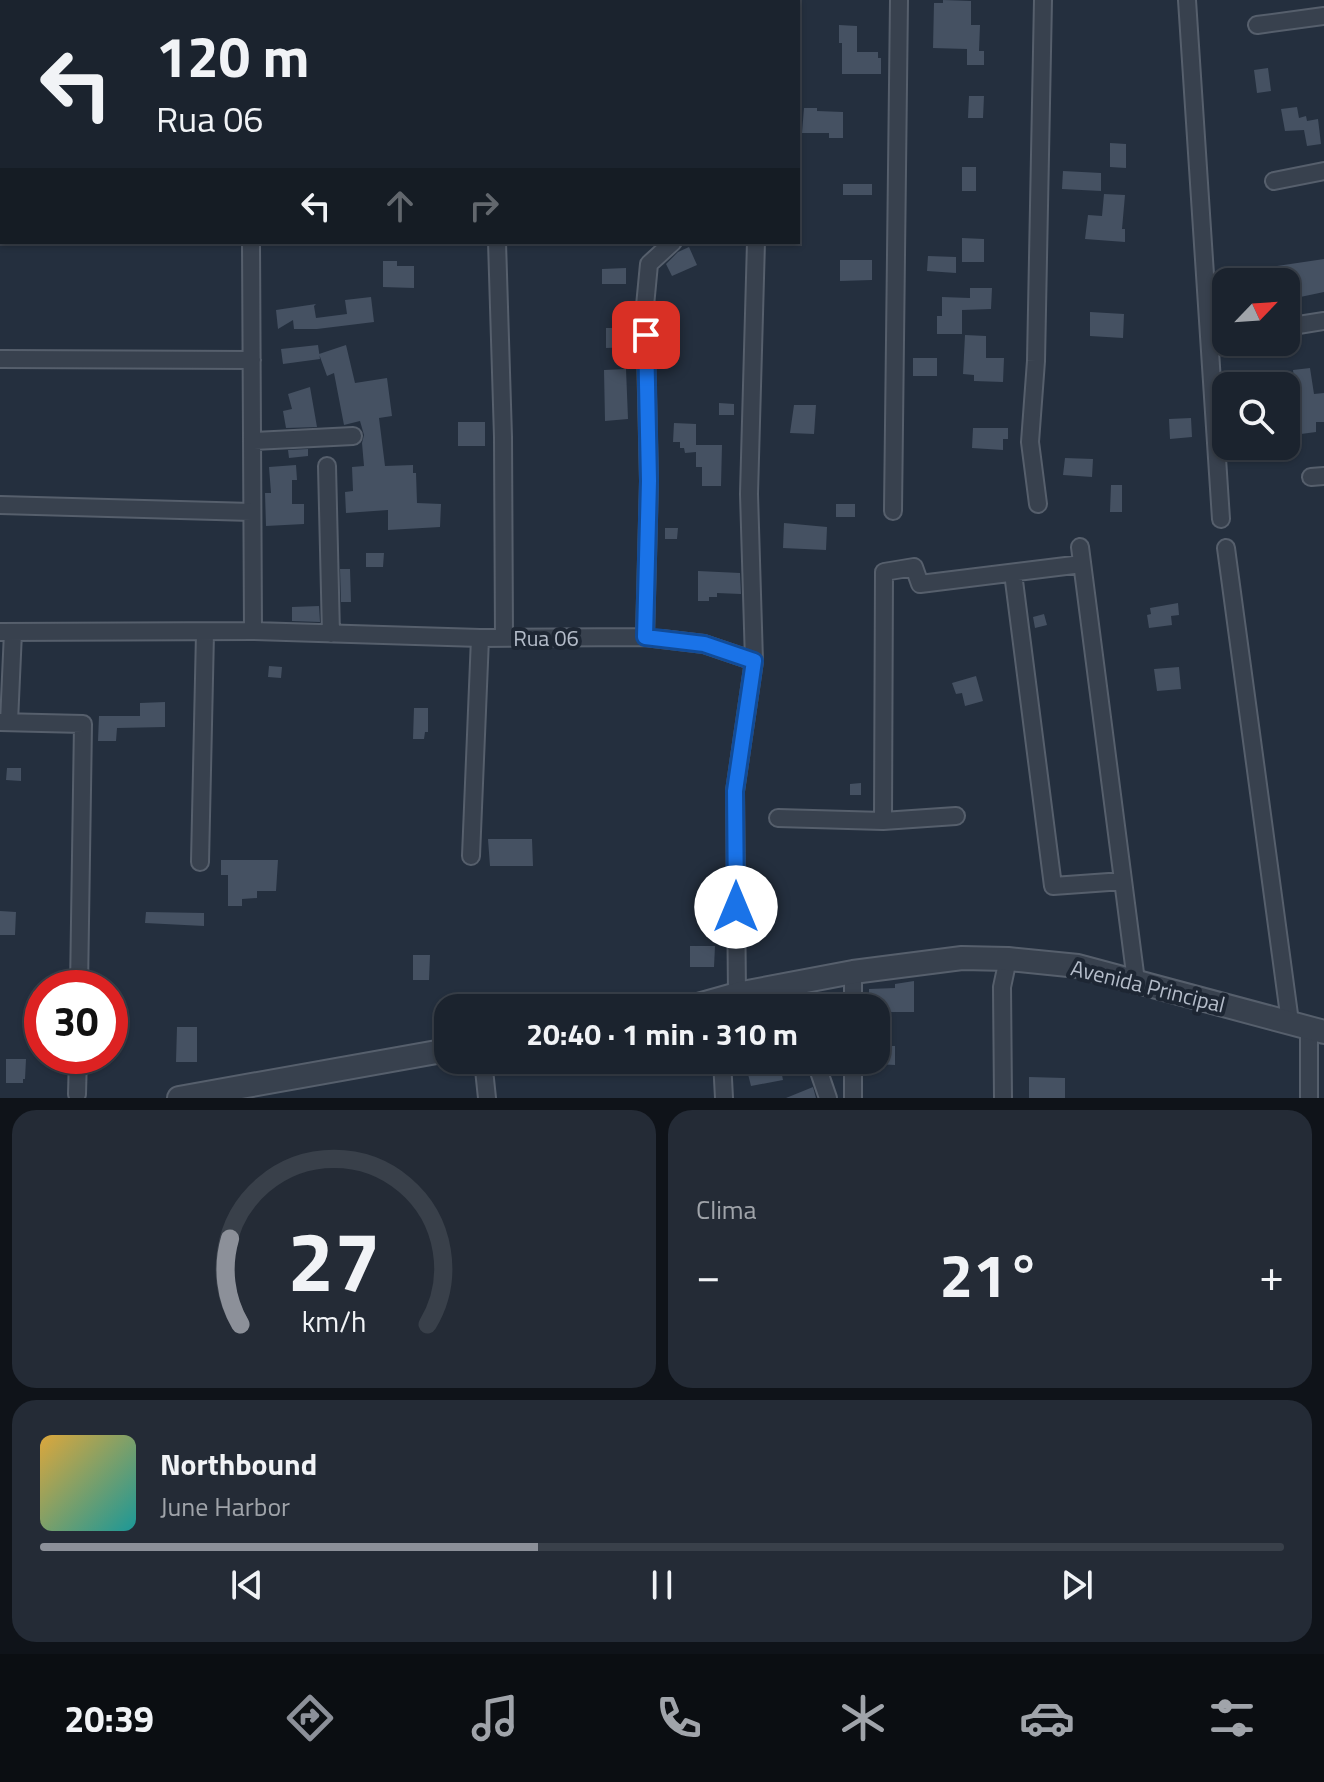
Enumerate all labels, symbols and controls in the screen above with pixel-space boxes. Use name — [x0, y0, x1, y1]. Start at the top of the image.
text: 120 m — [156, 14, 309, 99]
icon: left — [24, 32, 128, 136]
text: Rua 06 — [156, 91, 263, 146]
icon: left — [294, 184, 338, 228]
icon: ahead — [378, 184, 422, 228]
icon: right — [462, 184, 506, 228]
north arrow — [1212, 268, 1300, 356]
map controls — [1212, 268, 1300, 460]
pin — [612, 301, 680, 369]
icon: arrive — [624, 313, 668, 357]
button: search — [1212, 372, 1300, 460]
street label: Rua 06 — [513, 621, 579, 655]
position arrow — [694, 865, 778, 949]
street label: Avenida Principal — [1067, 950, 1229, 1022]
speed limit sign: 30 — [24, 970, 128, 1074]
text: 20:40 · 1 min · 310 m — [526, 1011, 798, 1057]
text: Clima — [696, 1190, 757, 1229]
text: 27 — [287, 1197, 381, 1323]
text: 21° — [940, 1229, 1040, 1320]
text: − — [696, 1241, 721, 1308]
text: + — [1259, 1241, 1284, 1308]
text: km/h — [302, 1300, 366, 1343]
text: Northbound — [160, 1441, 317, 1487]
text: June Harbor — [160, 1487, 290, 1526]
icon: previous — [225, 1563, 269, 1607]
icon: pause — [640, 1563, 684, 1607]
icon: next — [1055, 1563, 1099, 1607]
icon: directions — [282, 1690, 338, 1746]
icon: music — [467, 1690, 523, 1746]
icon: phone — [651, 1690, 707, 1746]
icon: climate — [835, 1690, 891, 1746]
icon: car — [1019, 1690, 1075, 1746]
icon: filters — [1204, 1690, 1260, 1746]
text: 20:39 — [64, 1691, 154, 1746]

